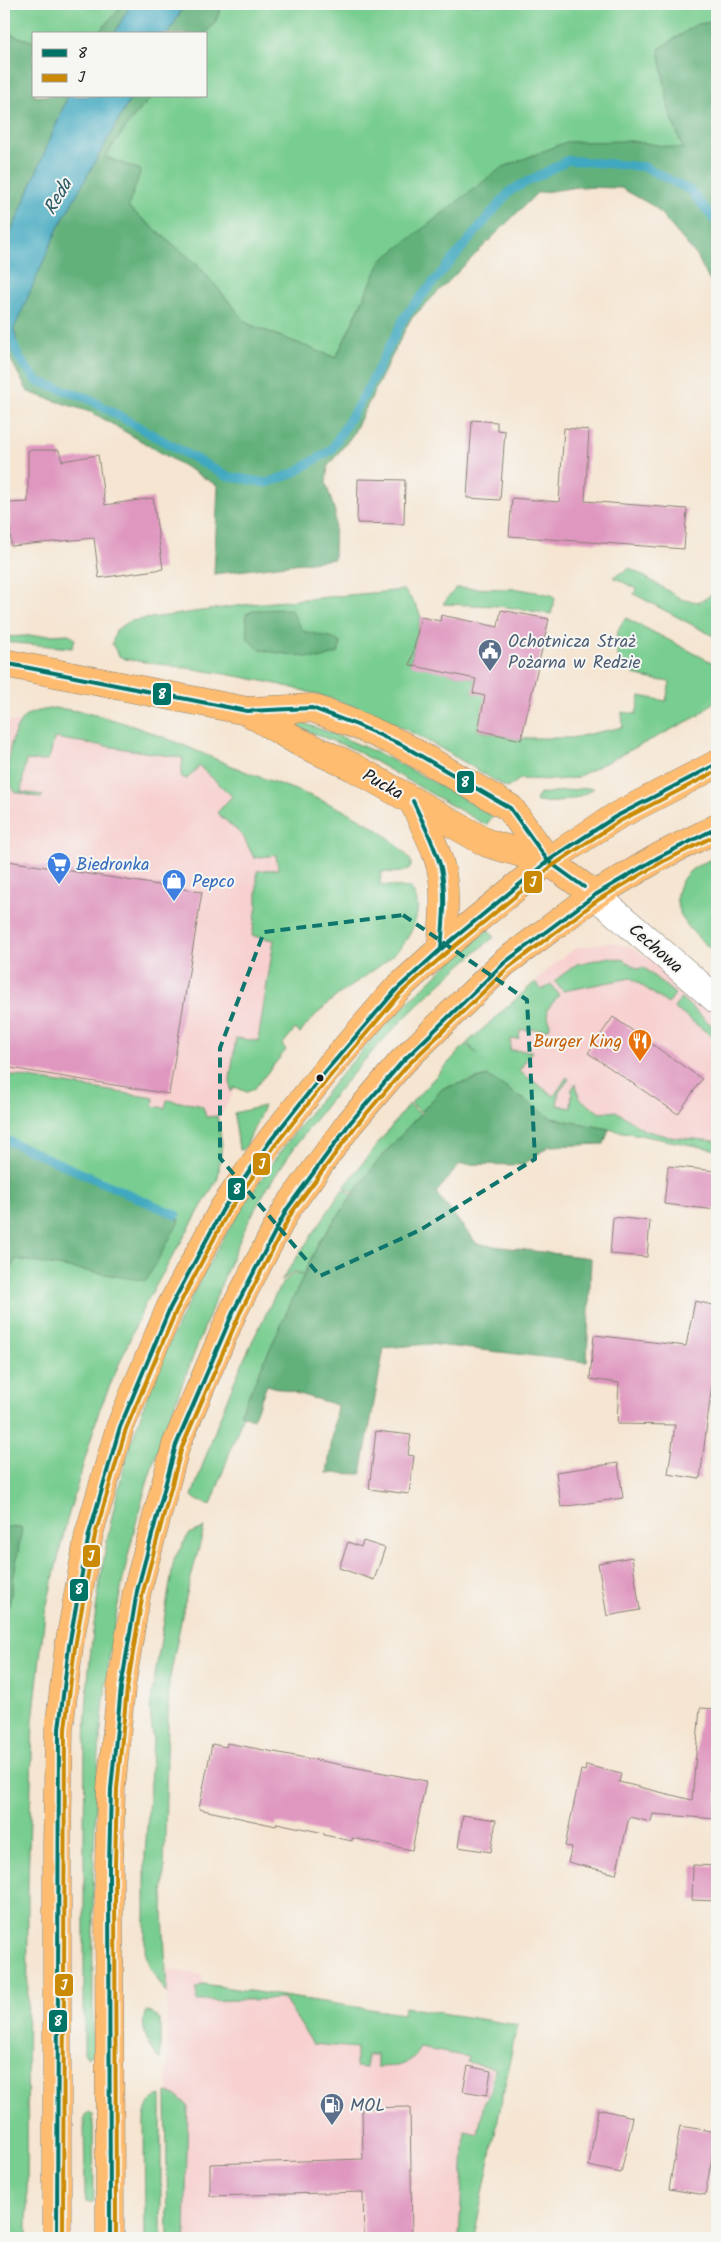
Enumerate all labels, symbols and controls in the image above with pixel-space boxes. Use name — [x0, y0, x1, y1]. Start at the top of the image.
legend — [32, 32, 208, 98]
text: 8 — [78, 42, 88, 66]
text: J — [78, 66, 86, 90]
water label: Reda — [36, 172, 82, 221]
place label: Ochotnicza Straż Pożarna w Redzie — [508, 628, 641, 678]
public building icon: Ochotnicza Straż Pożarna w Redzie — [477, 638, 503, 672]
line badge: 8 — [152, 682, 172, 706]
text: 8 — [158, 684, 167, 706]
street label: Pucka — [356, 762, 408, 808]
line badge: 8 — [456, 770, 475, 794]
text: 8 — [461, 772, 470, 794]
supermarket icon: Biedronka — [46, 851, 72, 885]
place label: Biedronka — [76, 851, 149, 880]
shop icon: Pepco — [161, 868, 187, 902]
place label: Pepco — [192, 868, 235, 897]
line badge: J — [523, 870, 543, 894]
text: J — [530, 872, 538, 894]
street label: Cechowa — [621, 917, 689, 981]
place label: Burger King — [533, 1028, 622, 1057]
restaurant icon: Burger King — [627, 1028, 653, 1062]
unlabelled marker — [315, 1073, 325, 1083]
line badge: J — [252, 1152, 271, 1176]
text: J — [259, 1154, 267, 1176]
line badge: 8 — [227, 1177, 246, 1201]
text: 8 — [233, 1179, 242, 1201]
line badge: J — [82, 1544, 101, 1568]
text: J — [88, 1546, 96, 1568]
line badge: 8 — [69, 1578, 89, 1602]
text: 8 — [75, 1579, 84, 1601]
line badge: J — [54, 1973, 74, 1997]
text: J — [61, 1975, 69, 1997]
line badge: 8 — [48, 2009, 68, 2033]
text: 8 — [54, 2011, 63, 2033]
fuel station icon: MOL — [319, 2092, 345, 2126]
place label: MOL — [350, 2092, 385, 2121]

